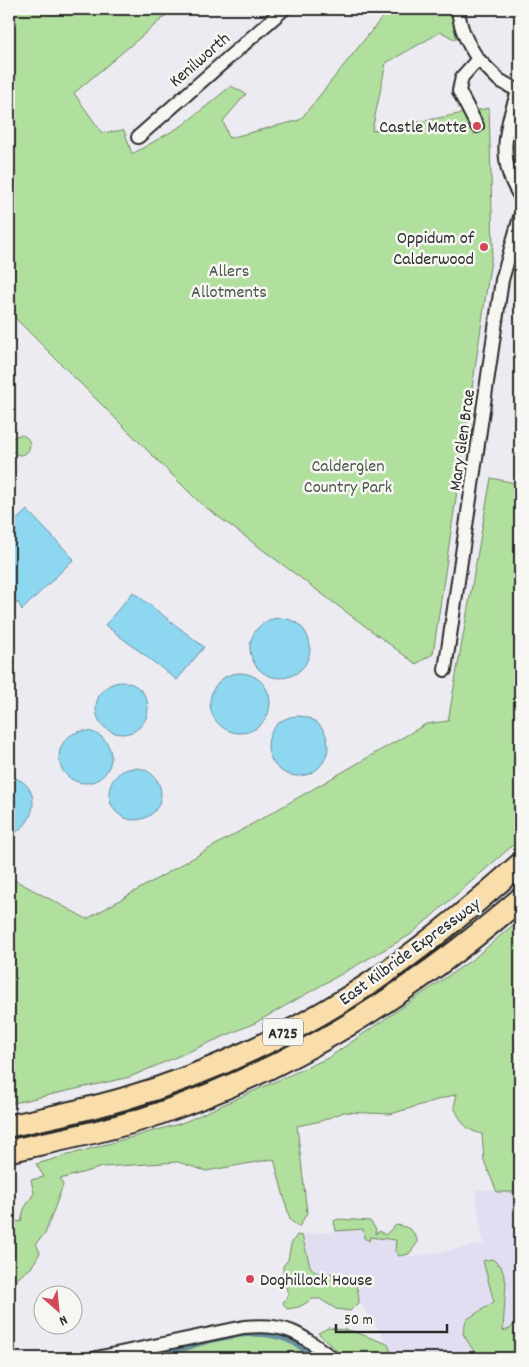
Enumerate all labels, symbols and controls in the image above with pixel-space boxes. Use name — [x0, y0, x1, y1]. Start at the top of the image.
street label: Kenilworth — [165, 27, 236, 94]
place label: Castle Motte — [379, 116, 467, 141]
marker: Castle Motte — [471, 120, 483, 132]
place label: Oppidum of Calderwood — [393, 227, 475, 273]
marker: Oppidum of Calderwood — [478, 241, 490, 253]
park label: Allers Allotments — [191, 260, 267, 306]
street label: Mary Glen Brae — [444, 388, 483, 493]
park label: Calderglen Country Park — [304, 455, 392, 501]
street label: East Kilbride Expressway — [335, 893, 487, 1013]
road number: A725 — [263, 1019, 303, 1046]
place label: Doghillock House — [260, 1269, 373, 1294]
marker: Doghillock House — [244, 1273, 256, 1285]
north arrow — [32, 1284, 82, 1334]
scale bar — [336, 1302, 448, 1334]
text: N — [55, 1309, 71, 1330]
text: 50 m — [344, 1310, 373, 1332]

